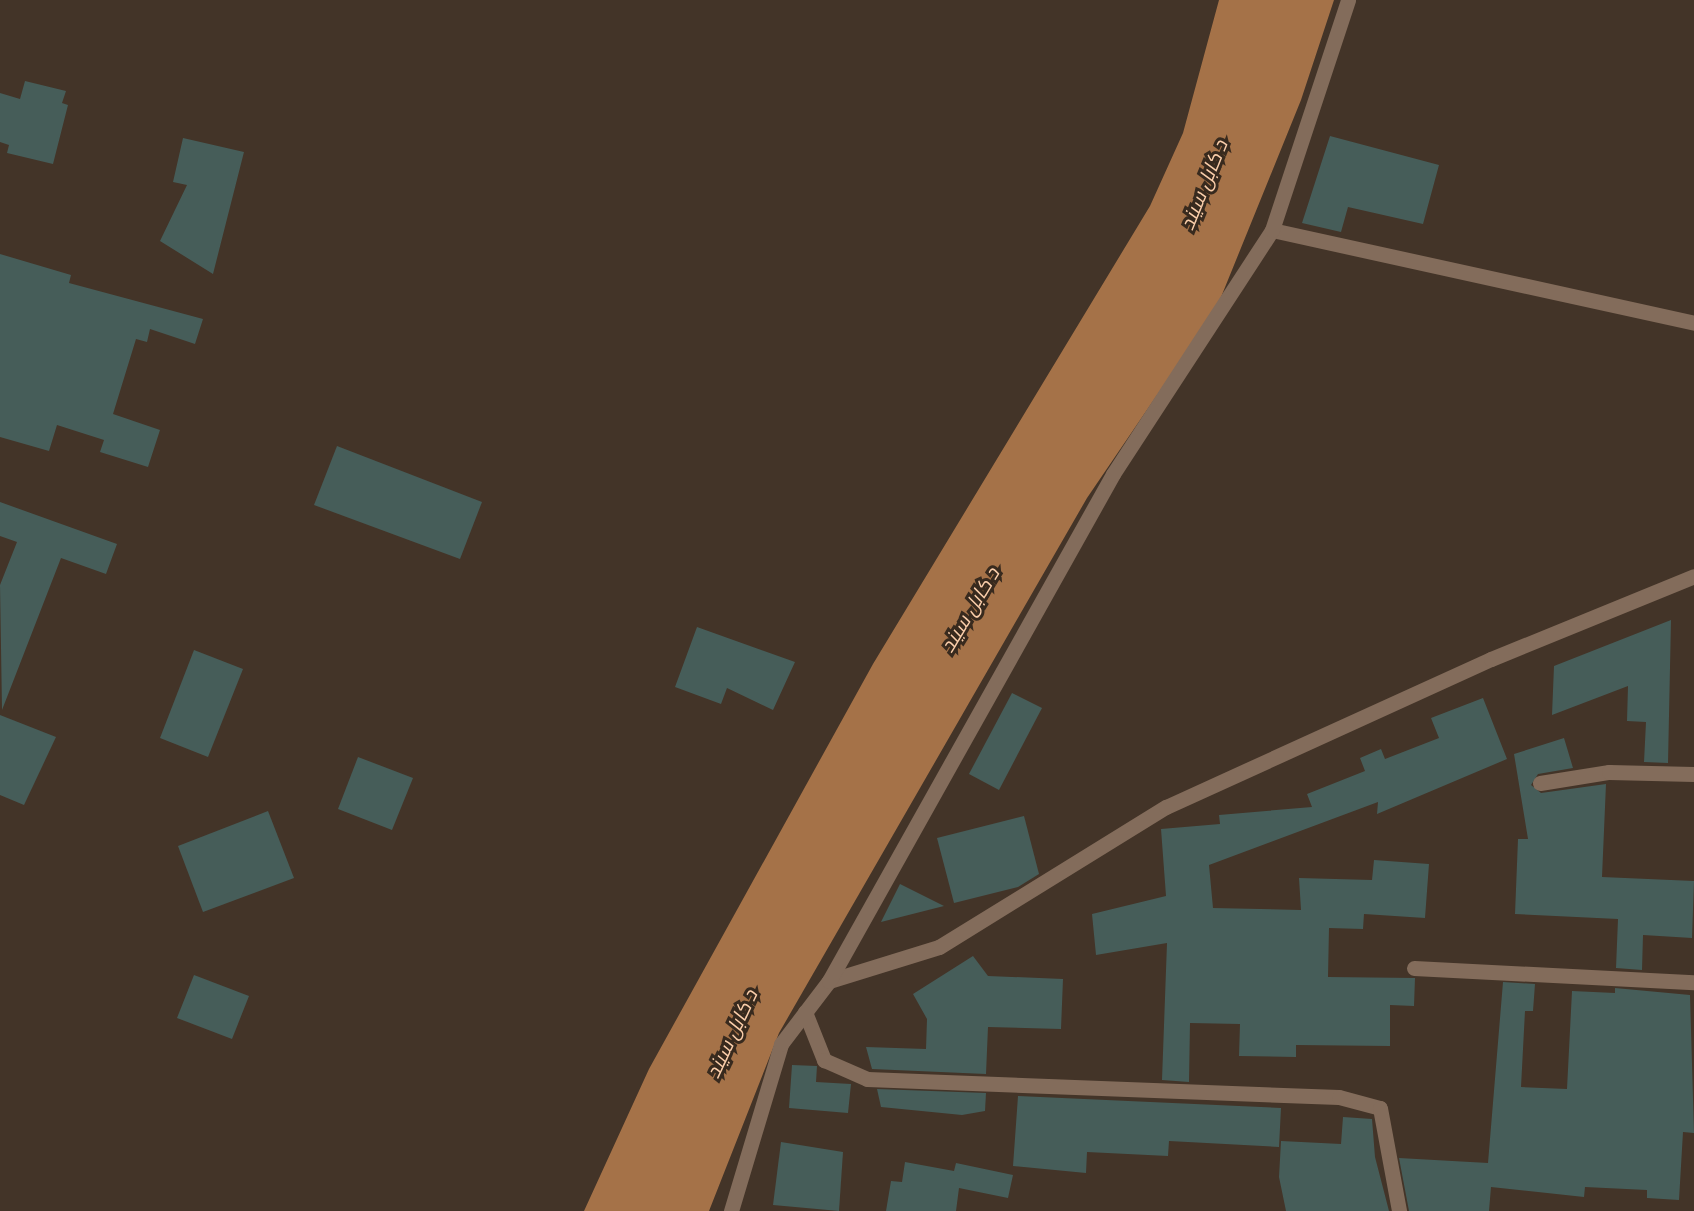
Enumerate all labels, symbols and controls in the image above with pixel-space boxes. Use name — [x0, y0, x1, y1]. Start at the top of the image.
water label: د کابل سيند — [1175, 137, 1233, 233]
water label: د کابل سيند — [935, 563, 1005, 657]
water label: د کابل سيند — [701, 986, 763, 1082]

